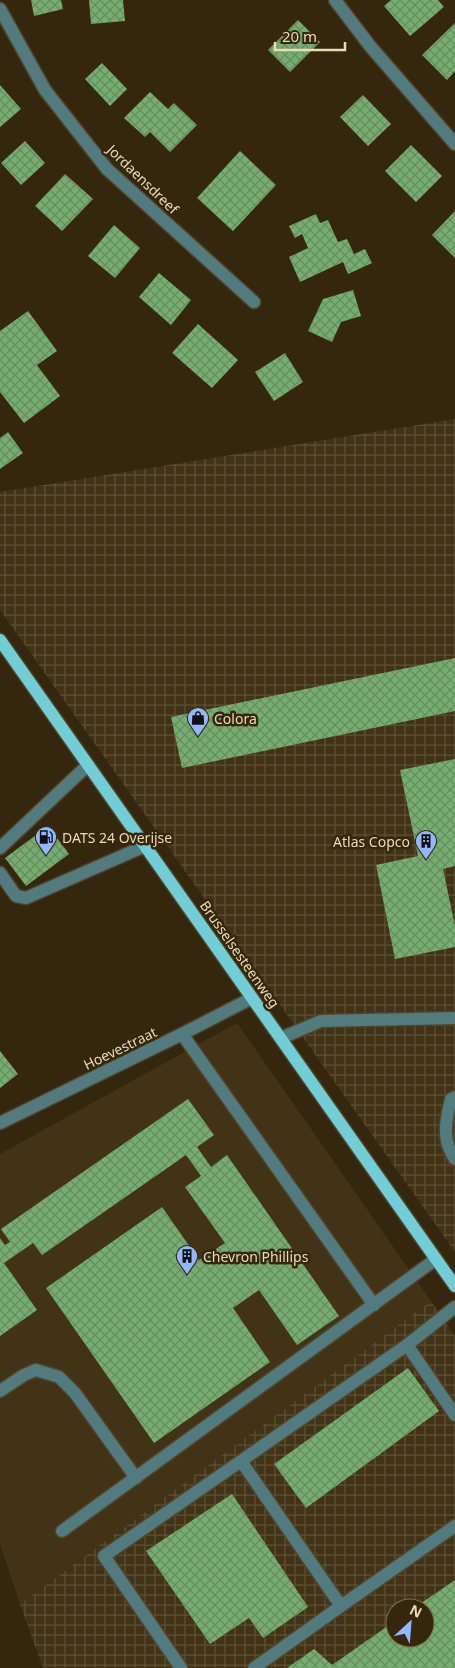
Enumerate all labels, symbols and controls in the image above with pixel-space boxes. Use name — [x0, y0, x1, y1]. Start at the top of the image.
scale bar — [275, 20, 345, 52]
text: 20 m — [282, 26, 317, 46]
street label: Jordaensdreef — [102, 139, 184, 219]
shop icon: Colora — [186, 706, 210, 737]
place label: Colora — [214, 709, 257, 728]
fuel station icon: DATS 24 Overijse — [34, 825, 58, 856]
place label: DATS 24 Overijse — [62, 828, 172, 847]
building icon: Atlas Copco — [414, 829, 438, 860]
place label: Atlas Copco — [333, 832, 410, 851]
street label: Brusselsesteenweg — [196, 897, 284, 1011]
street label: Hoevestraat — [80, 1022, 160, 1074]
building icon: Chevron Phillips — [175, 1244, 199, 1275]
place label: Chevron Phillips — [203, 1247, 309, 1266]
north arrow — [385, 1598, 435, 1648]
text: N — [407, 1600, 425, 1622]

